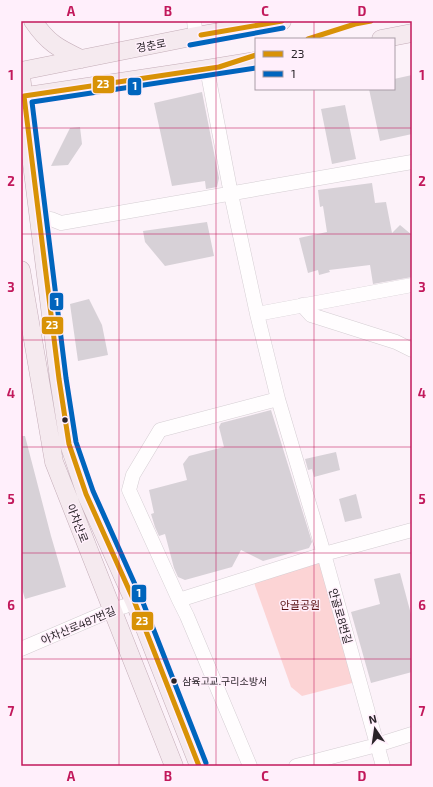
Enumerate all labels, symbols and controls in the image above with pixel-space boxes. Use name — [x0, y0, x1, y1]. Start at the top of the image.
text: A — [67, 3, 76, 19]
text: B — [164, 3, 172, 19]
text: C — [261, 3, 269, 19]
text: D — [358, 3, 367, 19]
street label: 경춘로 — [135, 36, 167, 54]
legend — [255, 38, 395, 90]
text: 23 — [291, 46, 304, 60]
text: 1 — [291, 66, 296, 80]
text: 1 — [8, 67, 14, 83]
text: 1 — [419, 67, 425, 83]
line badge: 23 — [92, 75, 115, 94]
text: 23 — [97, 77, 109, 90]
line badge: 1 — [127, 77, 142, 96]
text: 1 — [133, 79, 137, 92]
text: 2 — [7, 173, 15, 189]
text: 2 — [418, 173, 426, 189]
text: 3 — [7, 279, 15, 295]
text: 3 — [418, 279, 426, 295]
line badge: 1 — [49, 292, 64, 311]
text: 1 — [55, 295, 59, 308]
line badge: 23 — [41, 316, 64, 335]
text: 23 — [46, 318, 58, 331]
text: 4 — [7, 385, 15, 401]
text: 4 — [418, 385, 426, 401]
unlabelled marker — [60, 415, 70, 425]
text: 5 — [7, 491, 15, 507]
text: 5 — [418, 491, 426, 507]
street label: 아차산로 — [65, 502, 91, 544]
line badge: 1 — [131, 584, 147, 603]
text: 1 — [137, 586, 141, 599]
street label: 안골로8번길 — [327, 587, 355, 645]
text: 6 — [7, 597, 15, 613]
text: 6 — [418, 597, 426, 613]
park label: 안골공원 — [280, 598, 320, 611]
street label: 아차산로487번길 — [39, 603, 117, 647]
line badge: 23 — [131, 611, 154, 631]
text: 23 — [136, 614, 148, 627]
place label: 삼육고교.구리소방서 — [182, 675, 267, 687]
marker: 삼육고교.구리소방서 — [169, 676, 179, 686]
text: 7 — [8, 703, 15, 719]
text: 7 — [419, 703, 426, 719]
north arrow — [355, 709, 395, 749]
text: N — [367, 712, 378, 726]
text: A — [67, 768, 76, 784]
text: B — [164, 768, 172, 784]
text: C — [261, 768, 269, 784]
text: D — [358, 768, 367, 784]

